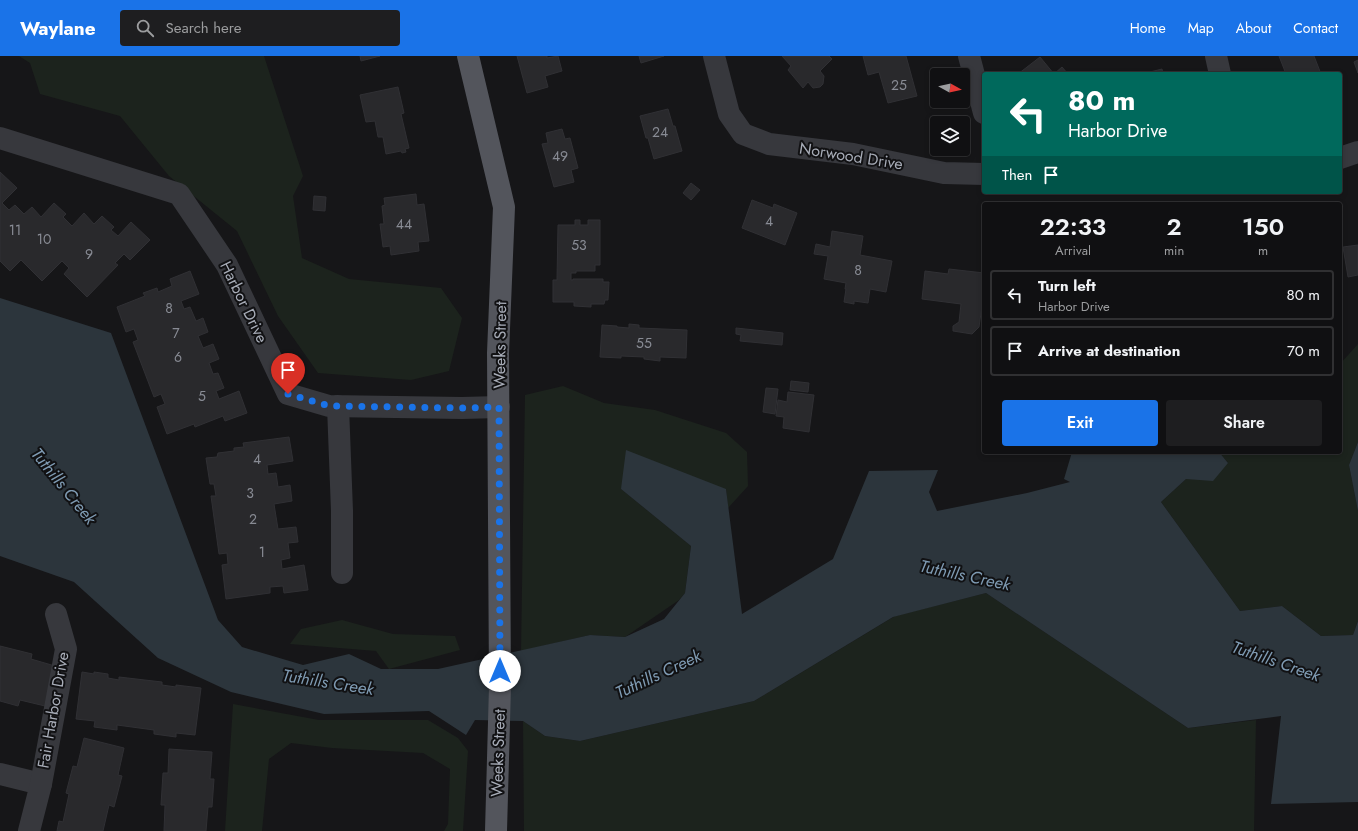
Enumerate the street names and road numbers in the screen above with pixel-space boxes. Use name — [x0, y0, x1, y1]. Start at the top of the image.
street label: Norwood Drive — [797, 136, 905, 176]
street label: Harbor Drive — [214, 257, 274, 347]
street label: Weeks Street — [488, 301, 512, 389]
street label: Fair Harbor Drive — [31, 650, 75, 770]
street label: Weeks Street — [485, 709, 511, 797]

